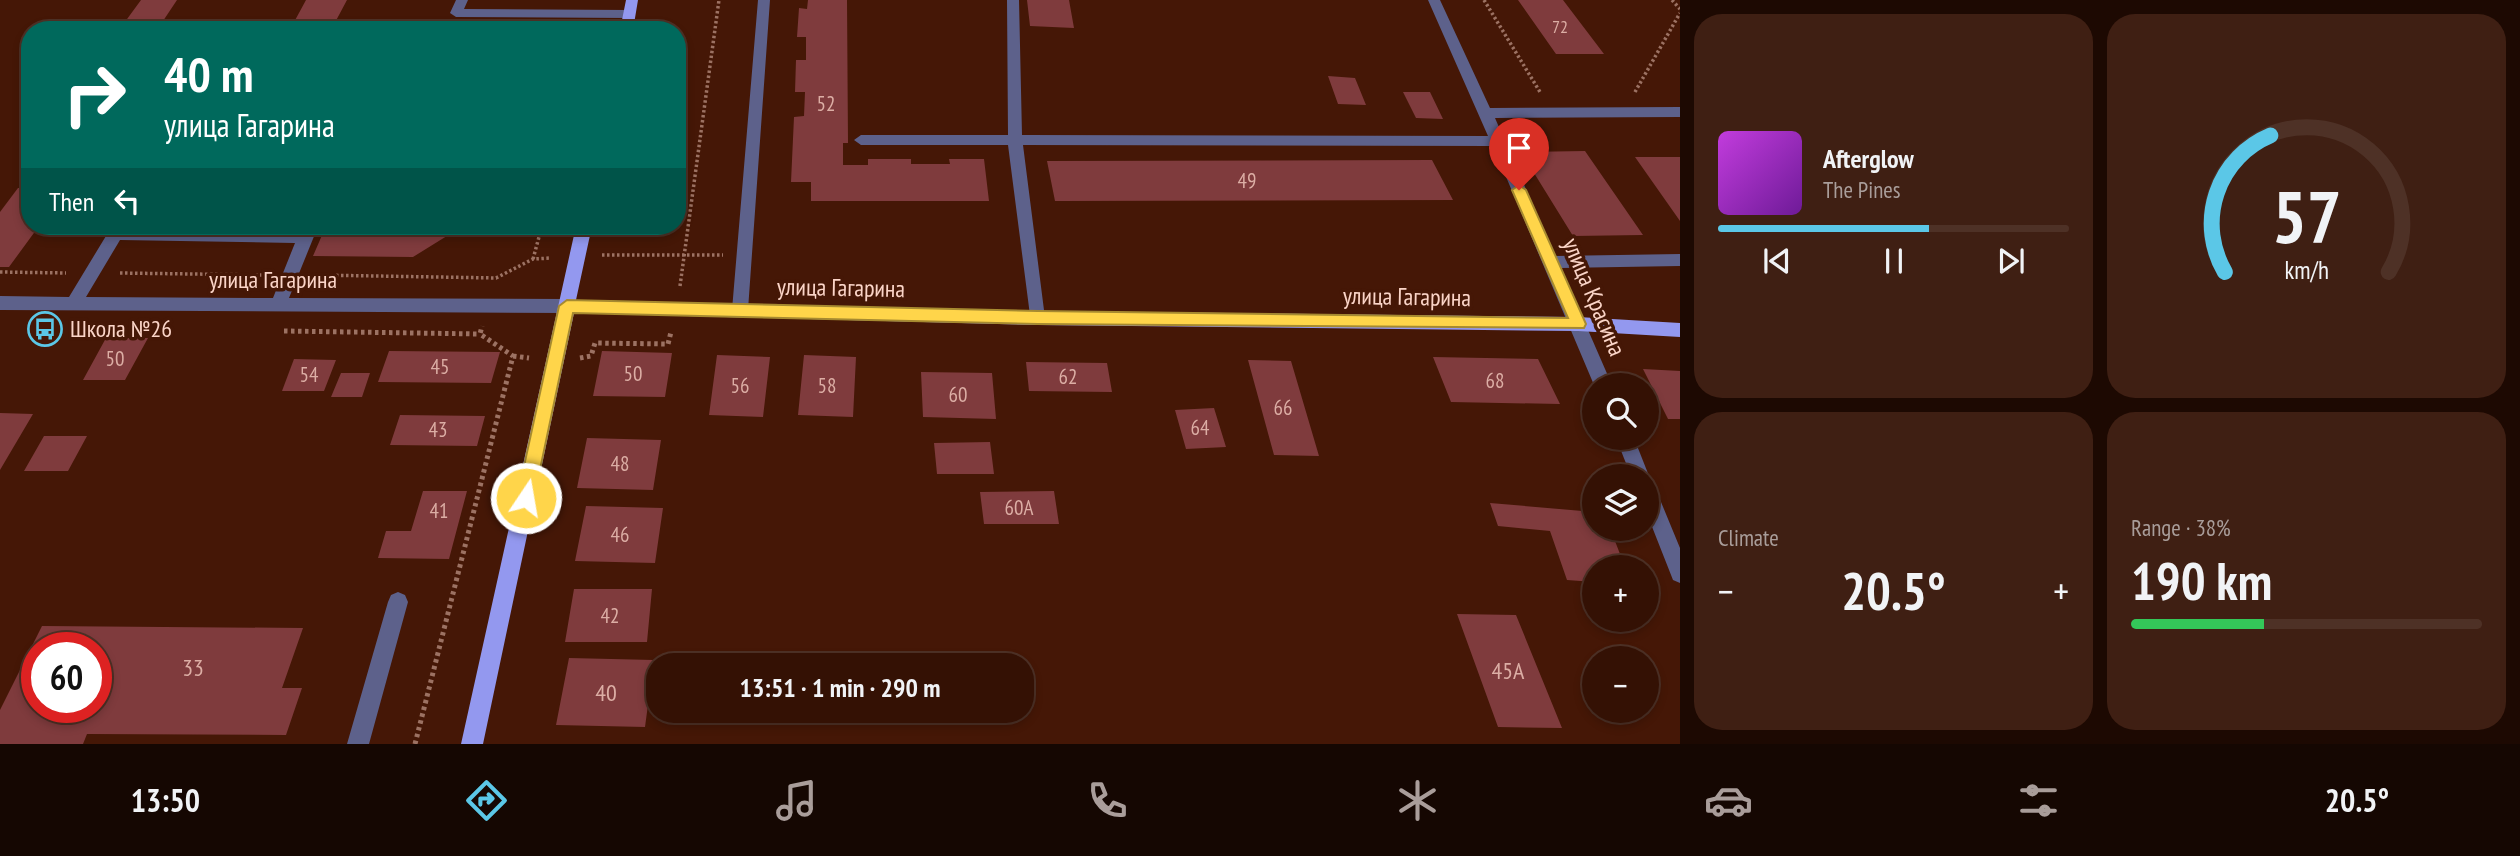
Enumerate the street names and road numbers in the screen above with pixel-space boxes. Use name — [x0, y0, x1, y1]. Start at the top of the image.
street label: улица Красина — [1556, 233, 1633, 361]
street label: улица Гагарина — [209, 264, 337, 295]
street label: улица Гагарина — [777, 271, 905, 304]
street label: улица Гагарина — [1343, 280, 1471, 313]

